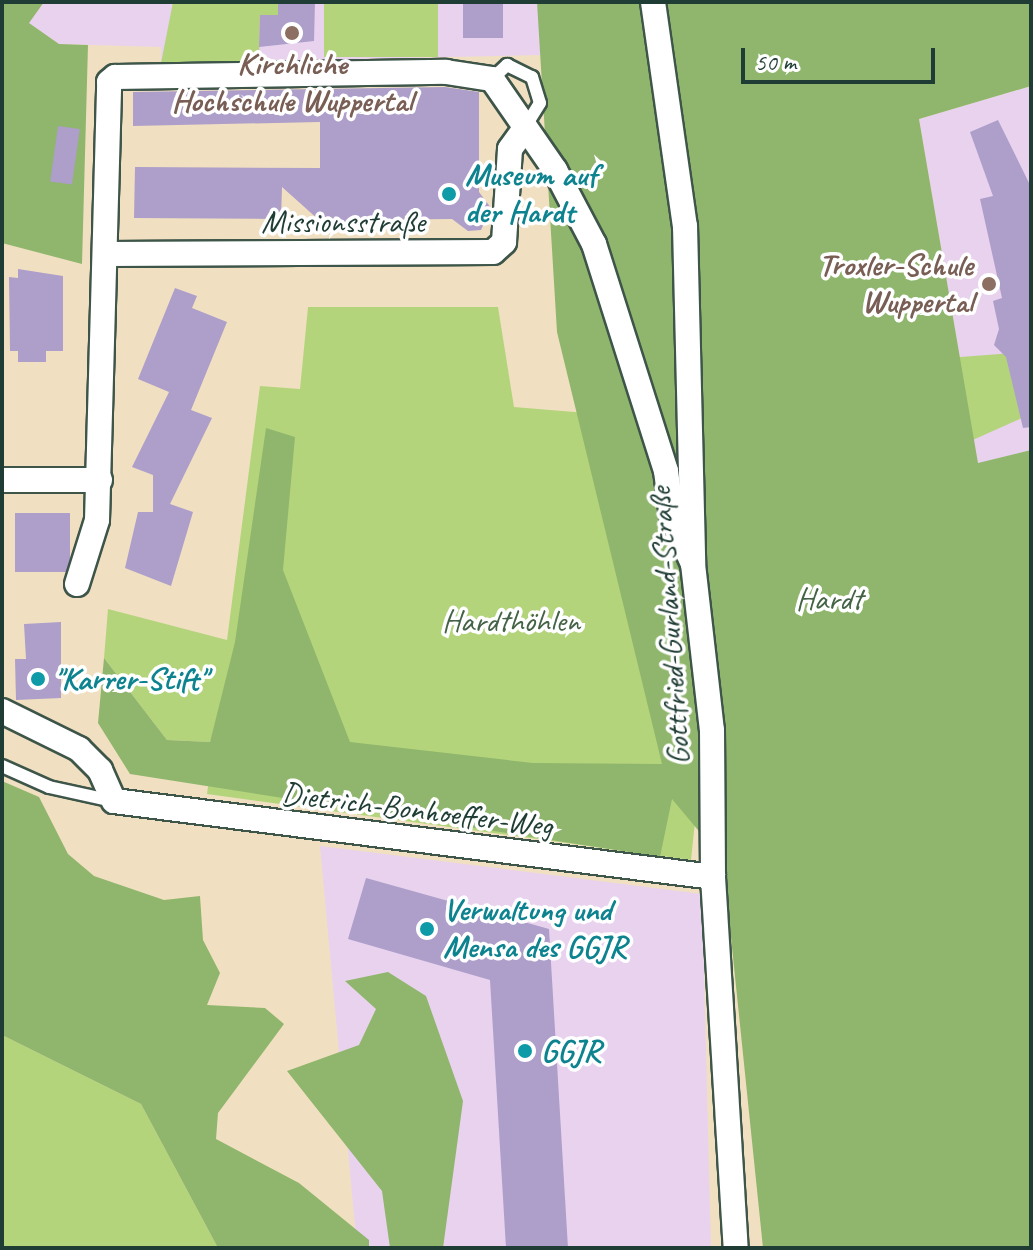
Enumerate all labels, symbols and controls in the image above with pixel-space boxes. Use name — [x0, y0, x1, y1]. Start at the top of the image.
marker: Kirchliche Hochschule Wuppertal — [283, 24, 301, 42]
scale bar — [745, 32, 939, 82]
place label: Kirchliche Hochschule Wuppertal — [171, 46, 413, 121]
text: 50 m — [755, 47, 796, 77]
place label: Museum auf der Hardt — [465, 157, 597, 232]
marker: Museum auf der Hardt — [440, 185, 458, 203]
street label: Missionsstraße — [261, 203, 425, 241]
place label: Troxler-Schule Wuppertal — [819, 247, 973, 322]
marker: Troxler-Schule Wuppertal — [980, 275, 998, 293]
street label: Gottfried-Gurland-Straße — [641, 486, 699, 766]
park label: Hardt — [796, 580, 862, 618]
park label: Hardthöhlen — [442, 602, 580, 640]
place label: "Karrer-Stift" — [54, 660, 206, 698]
marker: "Karrer-Stift" — [29, 670, 47, 688]
street label: Dietrich-Bonhoeffer-Weg — [279, 774, 555, 846]
place label: Verwaltung und Mensa des GGJR — [443, 892, 626, 967]
marker: Verwaltung und Mensa des GGJR — [418, 920, 436, 938]
place label: GGJR — [541, 1032, 601, 1070]
marker: GGJR — [516, 1042, 534, 1060]

